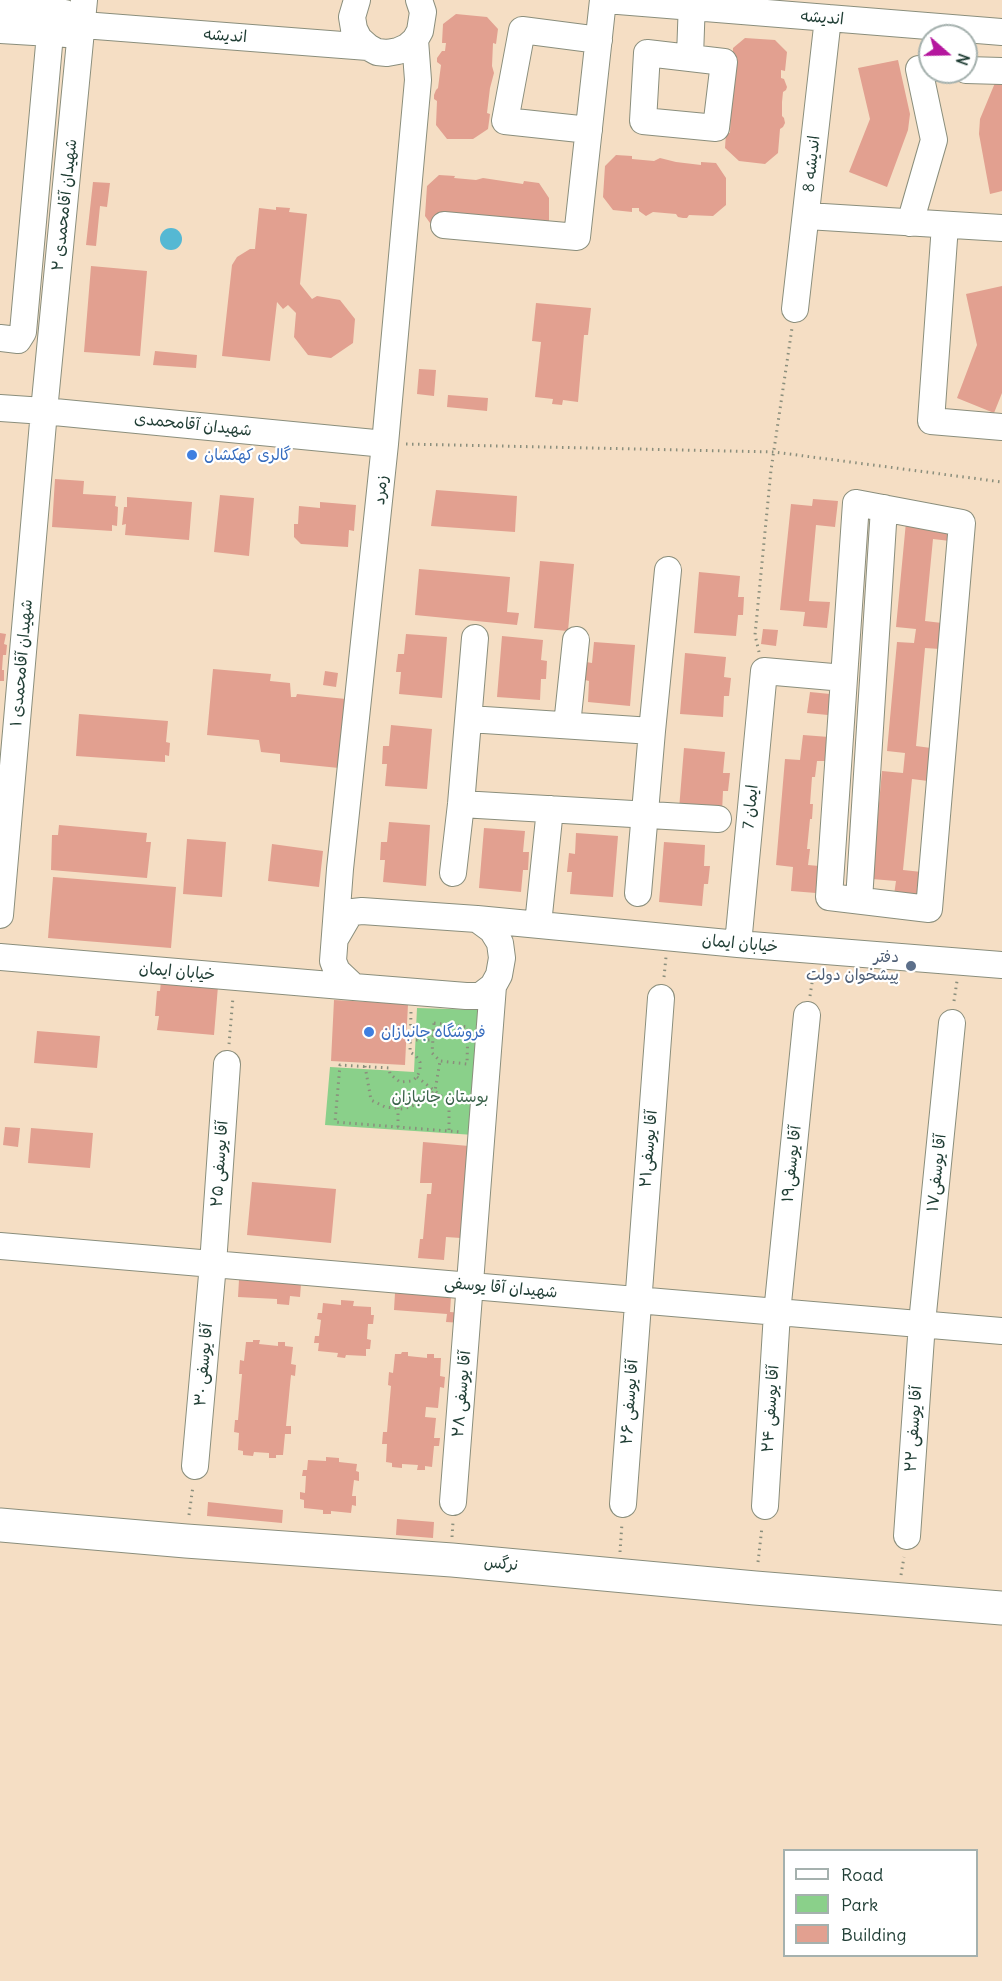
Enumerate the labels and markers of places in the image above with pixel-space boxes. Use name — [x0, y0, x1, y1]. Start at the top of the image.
place label: گالری کهکشان — [204, 445, 291, 465]
marker: گالری کهکشان — [185, 448, 199, 462]
place label: دفتر پیشخوان دولت — [806, 947, 899, 985]
marker: دفتر پیشخوان دولت — [904, 959, 918, 973]
place label: فروشگاه جانبازان — [381, 1022, 486, 1042]
marker: فروشگاه جانبازان — [362, 1025, 376, 1039]

